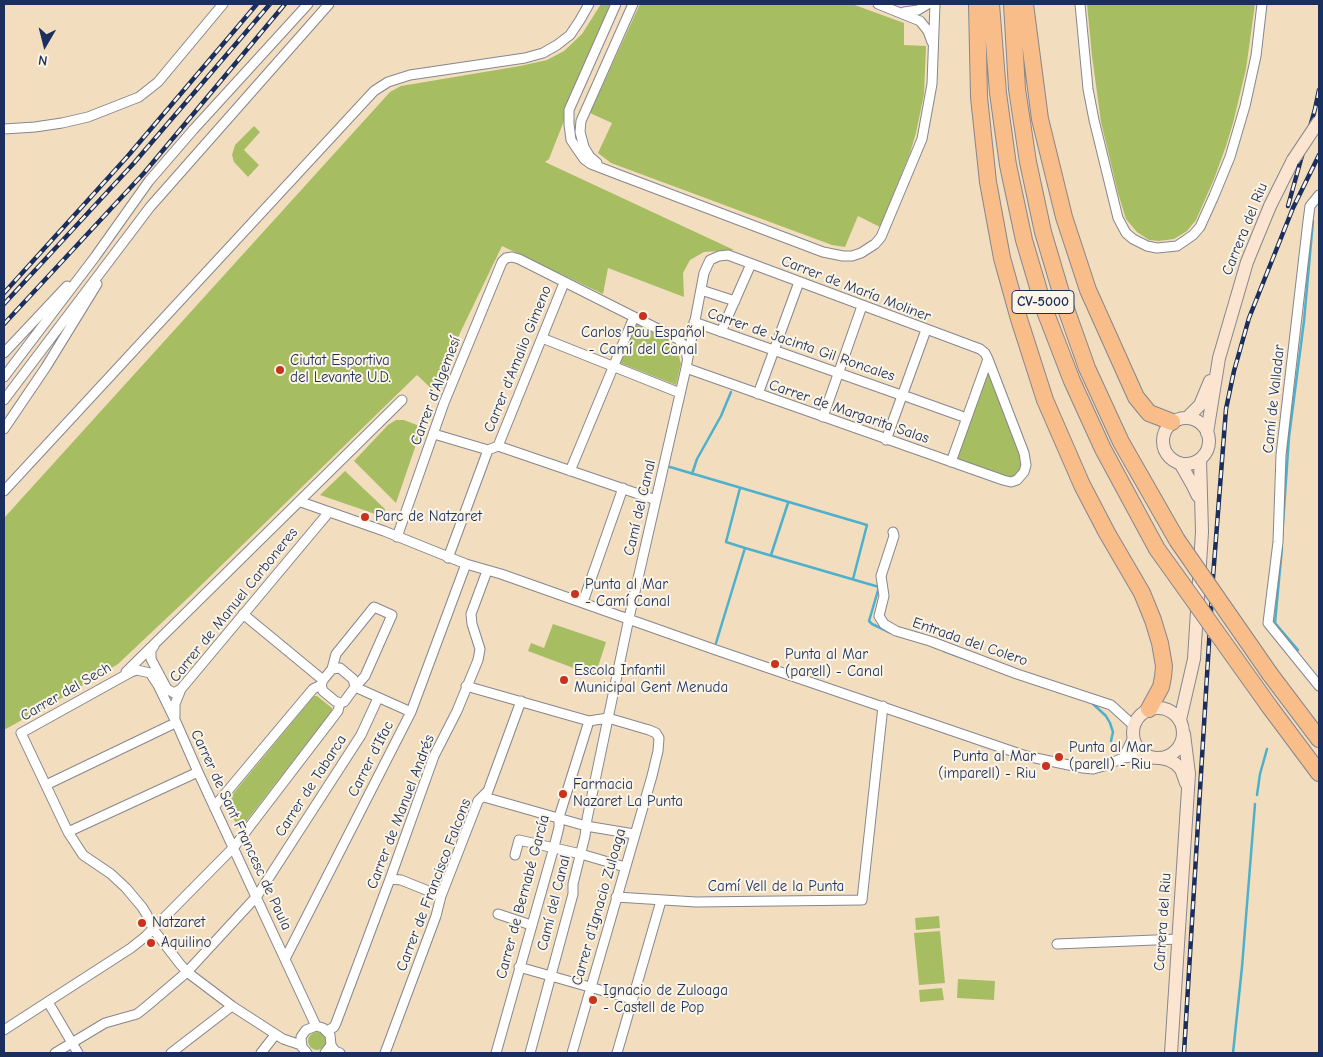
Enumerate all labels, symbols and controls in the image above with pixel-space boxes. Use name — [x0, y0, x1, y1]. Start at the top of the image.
north arrow — [20, 20, 70, 70]
text: N — [37, 51, 49, 69]
street label: Carrera del Riu — [1218, 180, 1272, 278]
street label: Carrer de María Moliner — [779, 252, 933, 326]
street label: Carrer d'Amalio Gimeno — [480, 283, 556, 435]
road number: CV-5000 — [1012, 290, 1074, 314]
street label: Carrer de Jacinta Gil Roncales — [705, 304, 897, 386]
marker: Carlos Pau Español - Camí del Canal — [637, 310, 649, 322]
place label: Carlos Pau Español - Camí del Canal — [581, 324, 705, 359]
street label: Carrer d'Algemesí — [407, 334, 465, 448]
street label: Camí de Valladar — [1259, 344, 1289, 454]
place label: Ciutat Esportiva del Levante U.D. — [290, 352, 391, 387]
marker: Ciutat Esportiva del Levante U.D. — [274, 364, 286, 376]
street label: Carrer de Margarita Salas — [767, 376, 931, 448]
street label: Camí del Canal — [620, 458, 660, 558]
place label: Parc de Natzaret — [375, 508, 482, 526]
marker: Parc de Natzaret — [359, 511, 371, 523]
street label: Carrer de Manuel Carboneres — [166, 524, 302, 686]
place label: Punta al Mar - Camí Canal — [585, 576, 670, 611]
marker: Punta al Mar - Camí Canal — [569, 588, 581, 600]
street label: Entrada del Colero — [910, 614, 1030, 670]
place label: Punta al Mar (parell) - Canal — [785, 646, 883, 681]
marker: Punta al Mar (parell) - Canal — [769, 658, 781, 670]
street label: Carrer del Sech — [17, 659, 115, 725]
place label: Escola Infantil Municipal Gent Menuda — [574, 662, 728, 697]
marker: Escola Infantil Municipal Gent Menuda — [558, 674, 570, 686]
street label: Carrer d'Ifac — [344, 718, 398, 800]
street label: Carrer de Sant Francesc de Paula — [186, 727, 296, 933]
street label: Carrer de Tabarca — [271, 732, 351, 840]
street label: Carrer de Manuel Andrés — [363, 732, 439, 892]
place label: Punta al Mar (parell) - Riu — [1069, 739, 1152, 774]
place label: Punta al Mar (imparell) - Riu — [938, 748, 1036, 783]
marker: Punta al Mar (parell) - Riu — [1053, 751, 1065, 763]
marker: Punta al Mar (imparell) - Riu — [1040, 760, 1052, 772]
place label: Farmacia Nazaret La Punta — [573, 776, 683, 811]
marker: Farmacia Nazaret La Punta — [557, 788, 569, 800]
street label: Carrer de Francisco Falcons — [393, 796, 475, 974]
street label: Carrer de Bernabé García — [492, 813, 554, 981]
street label: Carrer d'Ignacio Zuloaga — [568, 826, 630, 988]
street label: Camí del Canal — [533, 853, 575, 953]
street label: Carrera del Riu — [1151, 872, 1175, 972]
street label: Camí Vell de la Punta — [708, 878, 844, 896]
place label: Natzaret — [152, 914, 205, 932]
marker: Natzaret — [136, 917, 148, 929]
place label: Aquilino — [161, 934, 211, 952]
marker: Aquilino — [145, 937, 157, 949]
place label: Ignacio de Zuloaga - Castell de Pop — [603, 982, 728, 1017]
marker: Ignacio de Zuloaga - Castell de Pop — [587, 994, 599, 1006]

